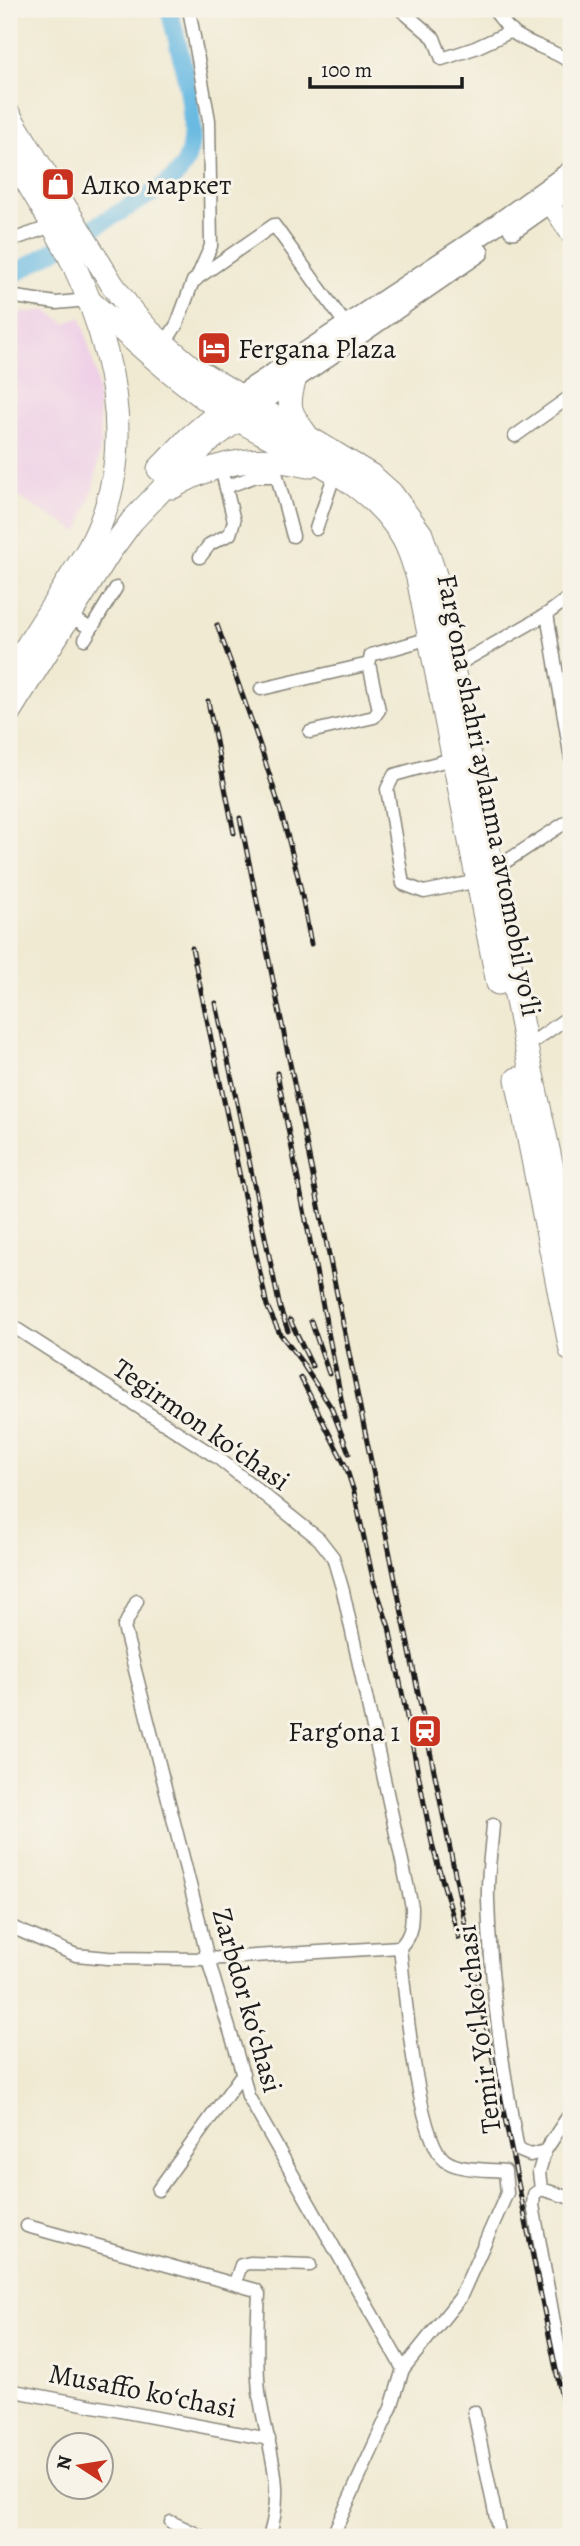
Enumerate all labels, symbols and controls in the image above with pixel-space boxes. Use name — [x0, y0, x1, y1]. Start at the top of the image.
scale bar — [310, 46, 463, 90]
text: 100 m — [321, 56, 372, 84]
shop icon: Алко маркет — [39, 165, 77, 203]
place label: Алко маркет — [81, 166, 232, 204]
hotel icon: Fergana Plaza — [195, 329, 233, 367]
place label: Fergana Plaza — [238, 330, 396, 368]
street label: Fargʻona shahri aylanma avtomobil yoʻli — [427, 571, 551, 1020]
street label: Tegirmon koʻchasi — [105, 1350, 297, 1500]
station icon: Farg‘ona 1 — [406, 1712, 444, 1750]
place label: Farg‘ona 1 — [288, 1713, 400, 1751]
street label: Zarbdor koʻchasi — [203, 1904, 292, 2097]
street label: Temir Yoʻl koʻchasi — [447, 1922, 511, 2135]
street label: Musaffo koʻchasi — [46, 2354, 240, 2428]
north arrow — [46, 2430, 116, 2500]
text: N — [50, 2453, 79, 2472]

